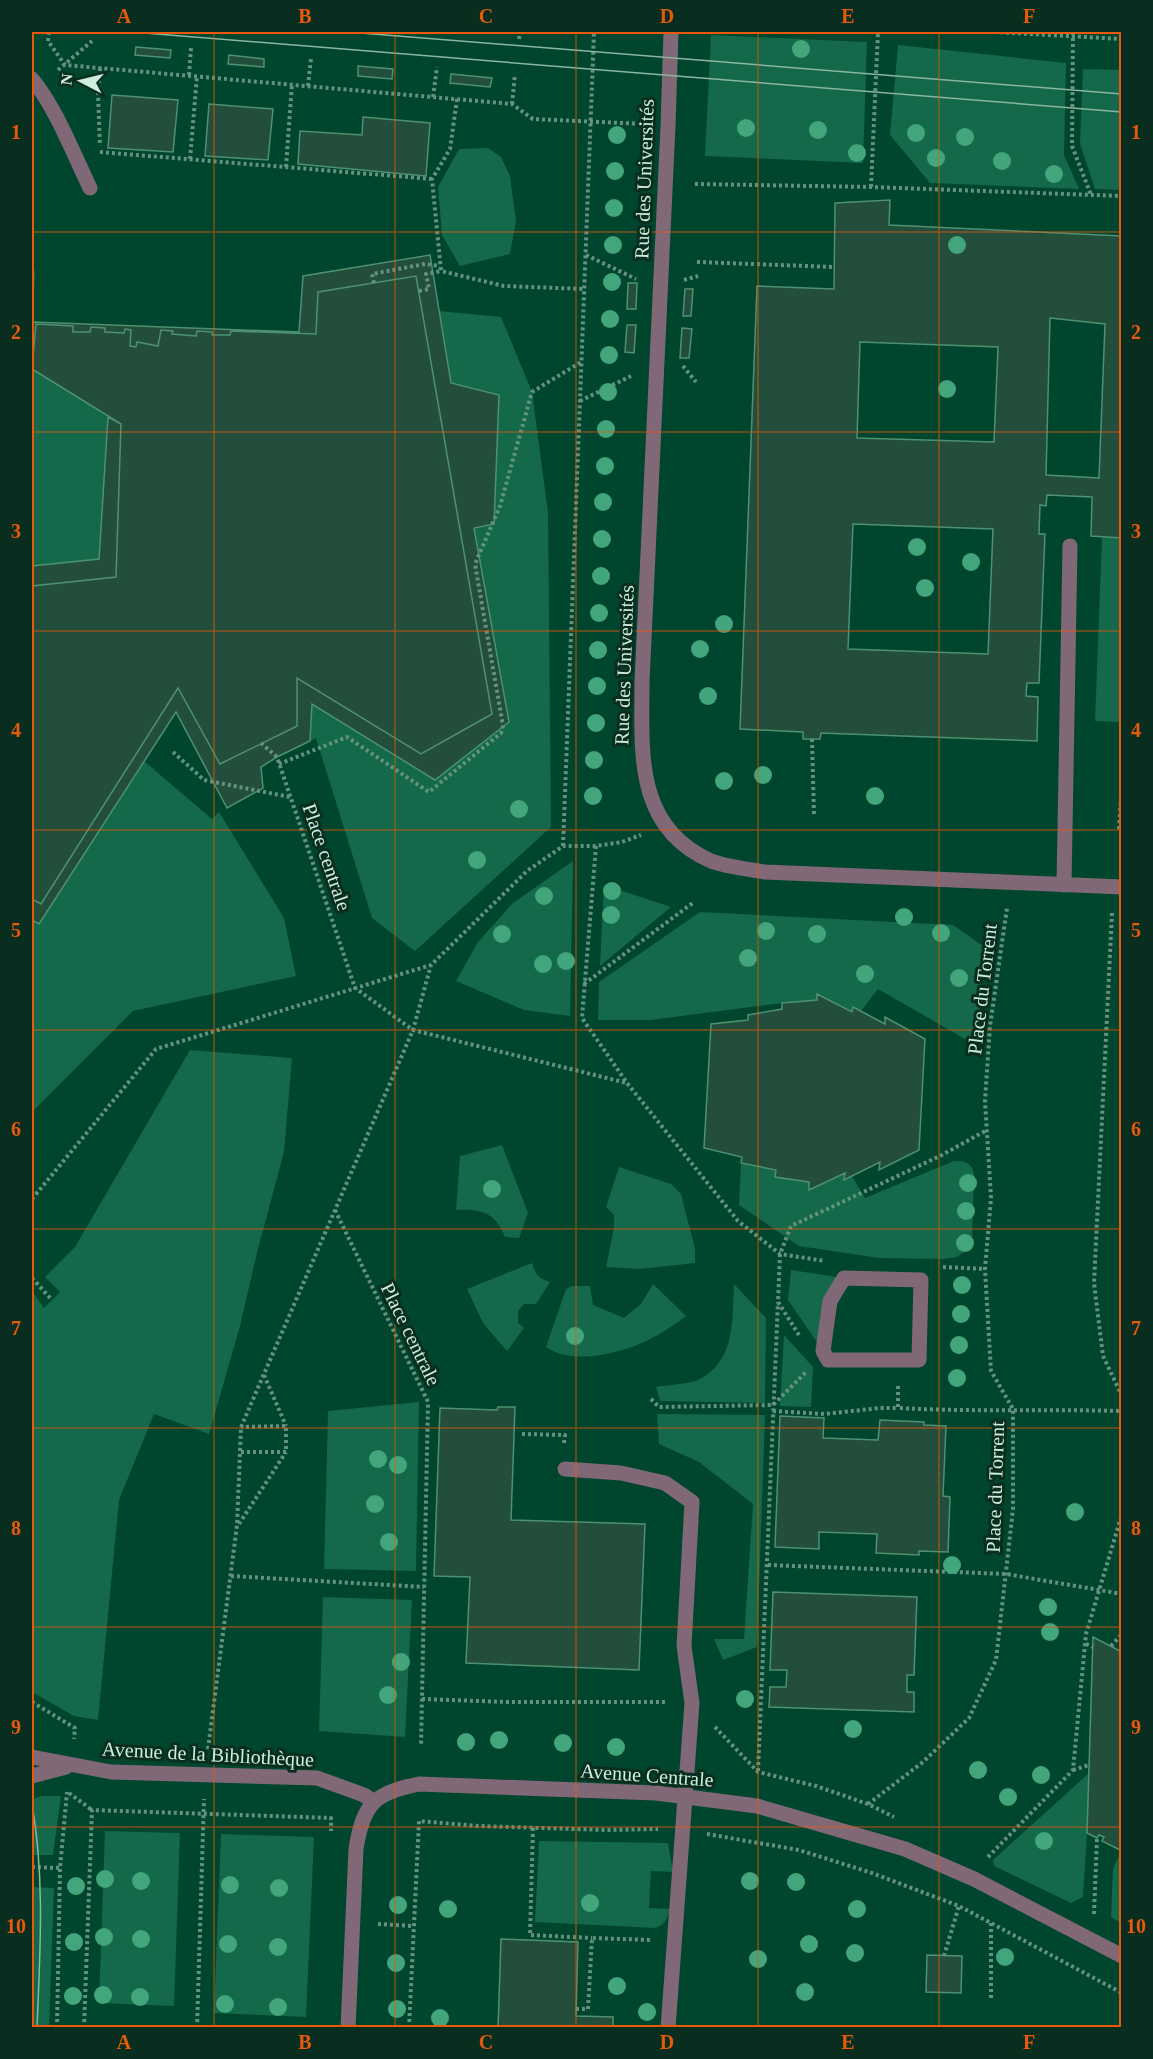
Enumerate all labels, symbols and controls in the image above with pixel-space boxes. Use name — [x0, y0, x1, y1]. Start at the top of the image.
text: A — [117, 5, 132, 27]
text: B — [298, 5, 312, 27]
text: C — [479, 5, 493, 27]
text: D — [660, 5, 674, 27]
text: E — [841, 5, 855, 27]
text: F — [1023, 5, 1035, 27]
north arrow — [51, 51, 111, 111]
text: N — [57, 72, 76, 86]
street label: Rue des Universités — [630, 98, 658, 259]
text: 1 — [11, 121, 21, 143]
text: 1 — [1131, 121, 1141, 143]
text: 2 — [11, 321, 21, 343]
text: 2 — [1131, 321, 1141, 343]
text: 3 — [11, 520, 21, 542]
text: 3 — [1131, 520, 1141, 542]
street label: Rue des Universités — [610, 584, 638, 745]
text: 4 — [11, 719, 21, 741]
text: 4 — [1131, 719, 1141, 741]
street label: Place centrale — [298, 801, 356, 913]
text: 5 — [11, 919, 21, 941]
text: 5 — [1131, 919, 1141, 941]
street label: Place du Torrent — [963, 922, 1001, 1056]
text: 6 — [11, 1118, 21, 1140]
text: 6 — [1131, 1118, 1141, 1140]
street label: Place centrale — [377, 1279, 445, 1389]
text: 7 — [11, 1317, 21, 1339]
text: 7 — [1131, 1317, 1141, 1339]
street label: Place du Torrent — [982, 1420, 1008, 1553]
text: 8 — [11, 1517, 21, 1539]
text: 8 — [1131, 1517, 1141, 1539]
text: 9 — [11, 1716, 21, 1738]
text: 9 — [1131, 1716, 1141, 1738]
street label: Avenue de la Bibliothèque — [101, 1737, 315, 1772]
street label: Avenue Centrale — [580, 1759, 714, 1791]
text: 10 — [6, 1915, 26, 1937]
text: 10 — [1126, 1915, 1146, 1937]
text: A — [117, 2031, 132, 2053]
text: B — [298, 2031, 312, 2053]
text: C — [479, 2031, 493, 2053]
text: D — [660, 2031, 674, 2053]
text: E — [841, 2031, 855, 2053]
text: F — [1023, 2031, 1035, 2053]

